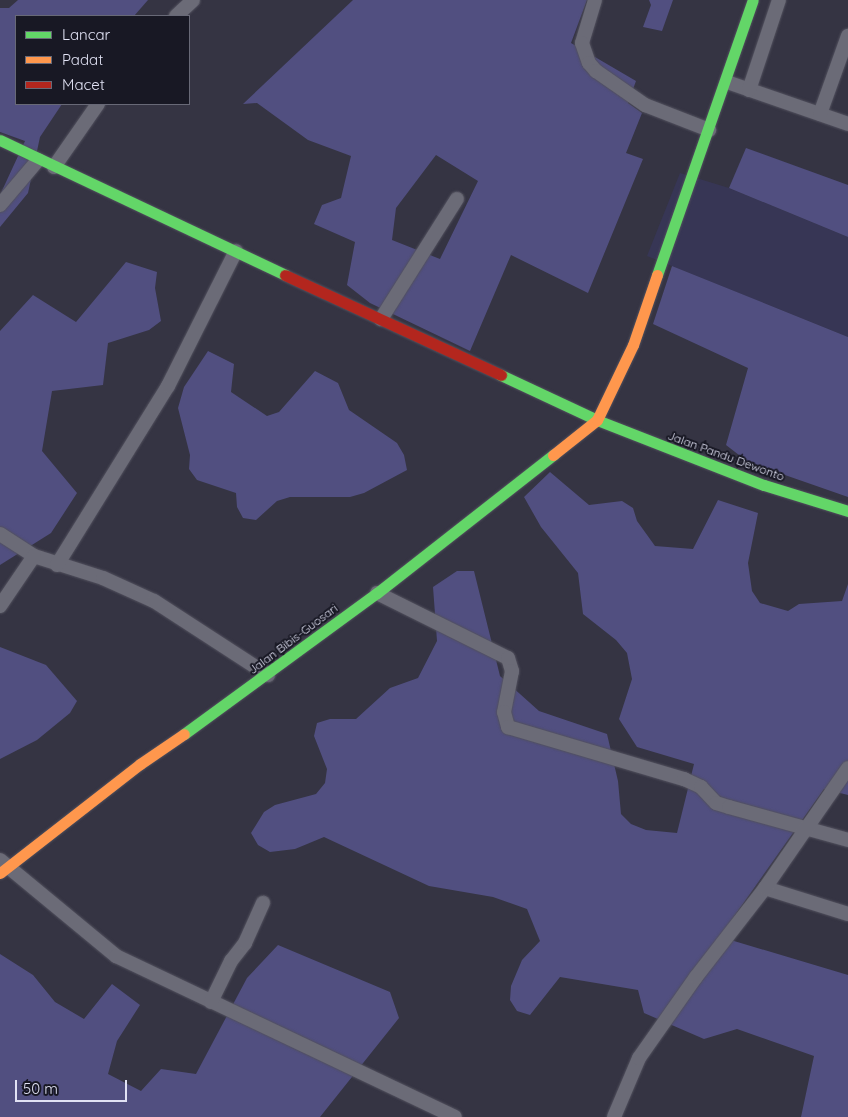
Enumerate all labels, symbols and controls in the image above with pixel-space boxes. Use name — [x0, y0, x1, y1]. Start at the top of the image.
legend — [15, 15, 190, 105]
text: Lancar — [62, 25, 110, 44]
text: Padat — [62, 50, 103, 69]
text: Macet — [62, 75, 105, 94]
street label: Jalan Pandu Dewonto — [666, 428, 786, 484]
street label: Jalan Bibis-Guosari — [246, 601, 340, 677]
scale bar — [18, 1070, 130, 1102]
text: 50 m — [23, 1079, 58, 1098]

